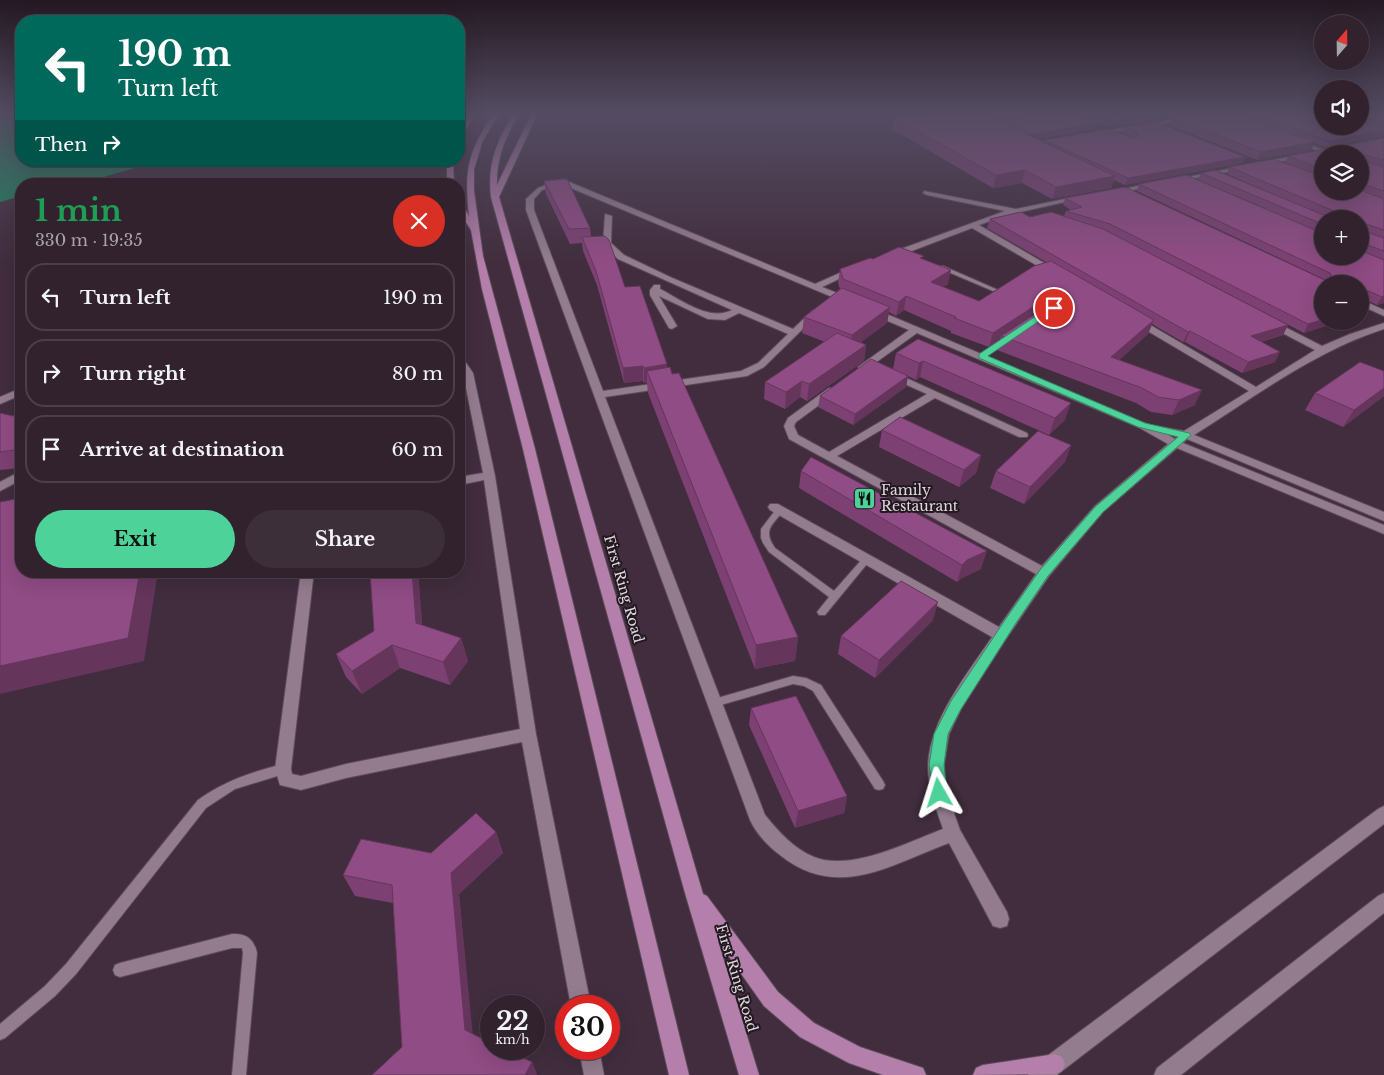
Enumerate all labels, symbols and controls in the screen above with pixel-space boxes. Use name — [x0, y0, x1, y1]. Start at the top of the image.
north arrow — [1314, 15, 1369, 70]
map controls — [1314, 15, 1369, 330]
text: 190 m — [118, 32, 231, 75]
icon: left — [35, 35, 100, 100]
text: Turn left — [118, 75, 218, 102]
button: sound — [1314, 80, 1369, 135]
icon: right — [97, 130, 125, 158]
text: Then — [35, 133, 87, 156]
button: layers — [1314, 145, 1369, 200]
text: 1 min — [35, 192, 122, 229]
button: close — [393, 195, 445, 247]
button: + — [1314, 210, 1369, 265]
text: 330 m · 19:35 — [35, 230, 143, 250]
button: − — [1314, 275, 1369, 330]
icon: left — [37, 283, 65, 311]
text: Turn left — [80, 286, 171, 309]
text: 190 m — [383, 286, 443, 309]
pin — [1033, 287, 1075, 329]
icon: arrive — [1040, 294, 1068, 322]
icon: right — [37, 359, 65, 387]
text: Turn right — [80, 362, 186, 385]
text: 80 m — [392, 362, 443, 385]
icon: arrive — [37, 435, 65, 463]
text: Arrive at destination — [80, 438, 284, 461]
text: 60 m — [391, 438, 443, 461]
place label: Family Restaurant — [881, 481, 959, 515]
restaurant icon: Family Restaurant — [853, 486, 877, 510]
button: Exit — [35, 510, 235, 568]
button: Share — [245, 510, 445, 568]
street label: First Ring Road — [600, 533, 648, 646]
position arrow — [912, 766, 964, 818]
street label: First Ring Road — [712, 922, 762, 1034]
speed limit sign: 30 — [555, 995, 620, 1060]
text: 22 — [496, 1006, 529, 1037]
text: km/h — [495, 1032, 530, 1047]

